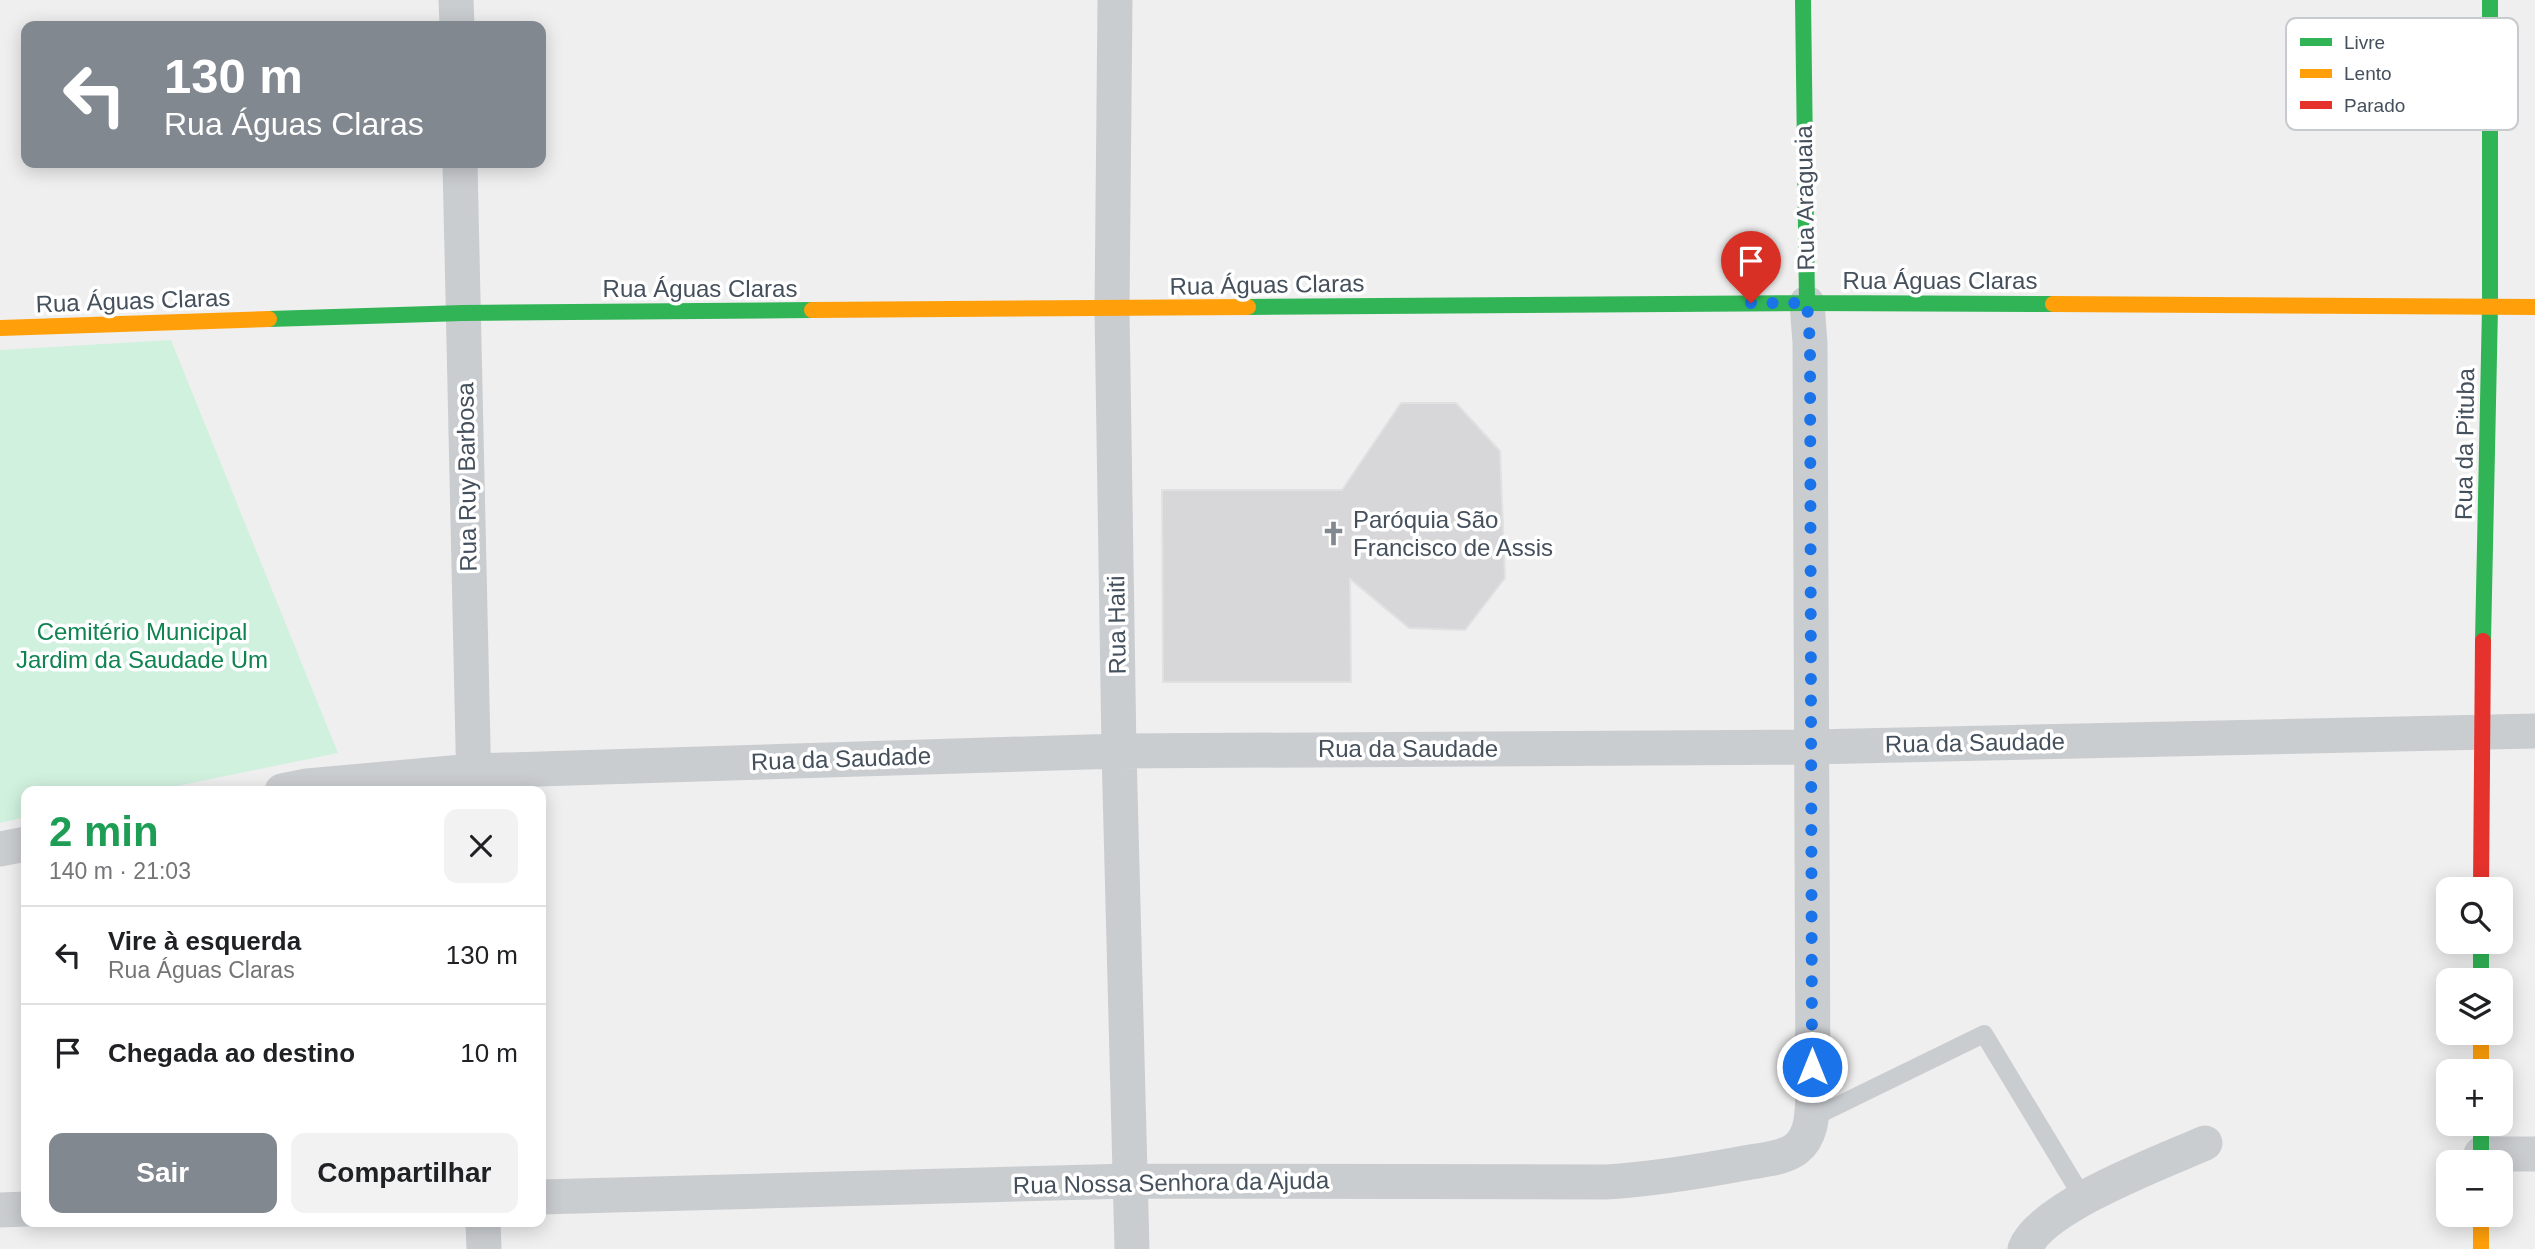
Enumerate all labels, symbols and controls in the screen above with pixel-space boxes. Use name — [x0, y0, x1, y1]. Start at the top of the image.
legend — [2286, 18, 2518, 130]
text: Livre — [2344, 32, 2385, 53]
icon: left — [49, 49, 140, 140]
text: 130 m — [164, 49, 303, 103]
text: Lento — [2344, 63, 2392, 84]
text: Parado — [2344, 95, 2405, 116]
text: Rua Águas Claras — [164, 106, 424, 142]
street label: Rua Araguaia — [1790, 124, 1819, 271]
pin — [1721, 231, 1781, 303]
icon: arrive — [1732, 242, 1770, 280]
street label: Rua Águas Claras — [1843, 267, 2037, 294]
street label: Rua Águas Claras — [1169, 269, 1365, 300]
street label: Rua Águas Claras — [603, 275, 797, 302]
street label: Rua Águas Claras — [35, 284, 231, 317]
street label: Rua da Pituba — [2450, 367, 2479, 520]
street label: Rua Ruy Barbosa — [451, 381, 482, 572]
place label: Paróquia São Francisco de Assis — [1353, 506, 1553, 561]
church icon: Paróquia São Francisco de Assis — [1319, 520, 1347, 548]
street label: Rua Haiti — [1102, 575, 1131, 675]
park label: Cemitério Municipal Jardim da Saudade Um — [16, 618, 268, 673]
street label: Rua da Saudade — [1885, 727, 2065, 758]
street label: Rua da Saudade — [1318, 735, 1498, 762]
street label: Rua da Saudade — [750, 742, 931, 775]
text: 2 min — [49, 808, 159, 855]
button: close — [444, 809, 518, 883]
text: 140 m · 21:03 — [49, 858, 191, 884]
map controls — [2436, 877, 2513, 1227]
button: search — [2436, 877, 2513, 954]
text: Vire à esquerda — [108, 926, 301, 956]
icon: left — [49, 936, 87, 974]
text: 130 m — [446, 940, 518, 970]
text: Rua Águas Claras — [108, 957, 295, 983]
button: layers — [2436, 968, 2513, 1045]
position arrow — [1775, 1030, 1849, 1104]
icon: arrive — [49, 1034, 87, 1072]
text: Chegada ao destino — [108, 1038, 355, 1068]
text: 10 m — [460, 1038, 518, 1068]
button: + — [2436, 1059, 2513, 1136]
button: Sair — [49, 1133, 277, 1213]
button: Compartilhar — [291, 1133, 518, 1213]
button: − — [2436, 1150, 2513, 1227]
street label: Rua Nossa Senhora da Ajuda — [1013, 1166, 1330, 1199]

